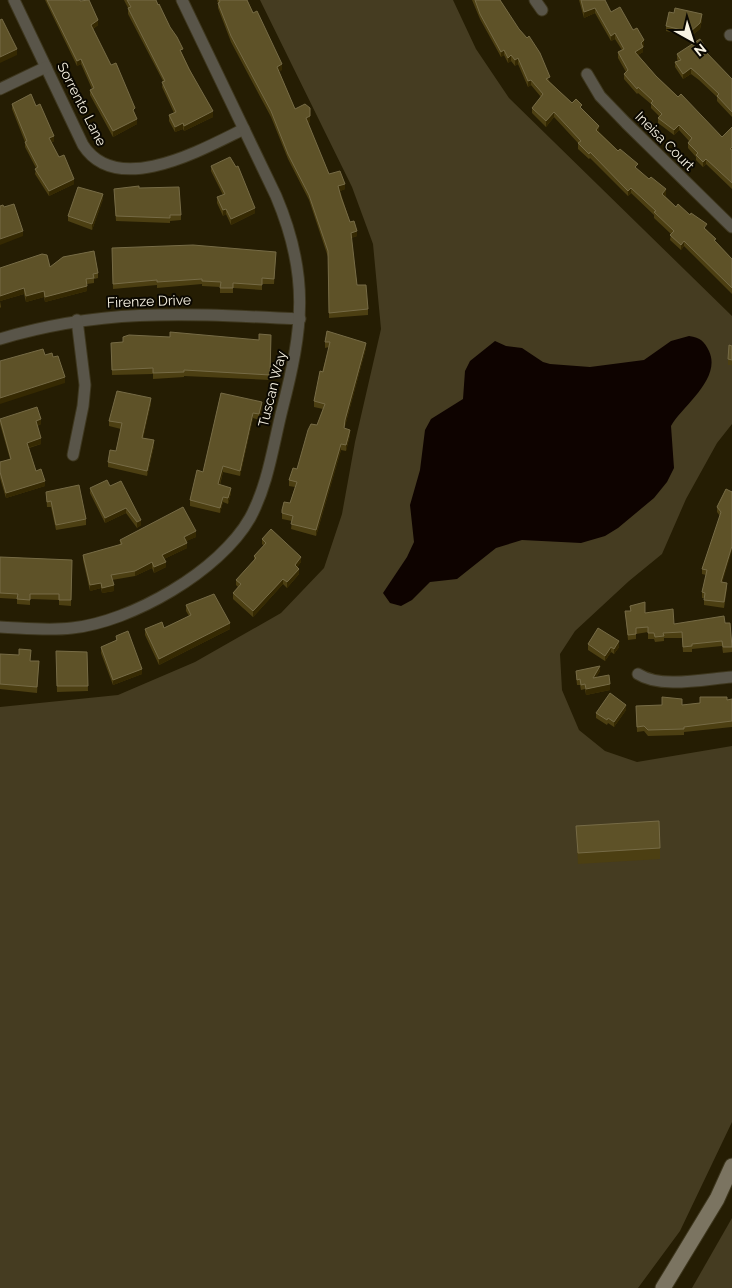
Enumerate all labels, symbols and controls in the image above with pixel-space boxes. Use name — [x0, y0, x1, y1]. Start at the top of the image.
north arrow — [667, 15, 717, 65]
text: N — [691, 41, 709, 60]
street label: Sorrento Lane — [54, 60, 110, 148]
street label: Ineisa Court — [632, 108, 698, 174]
street label: Firenze Drive — [107, 292, 191, 310]
street label: Tuscan Way — [255, 349, 289, 429]

